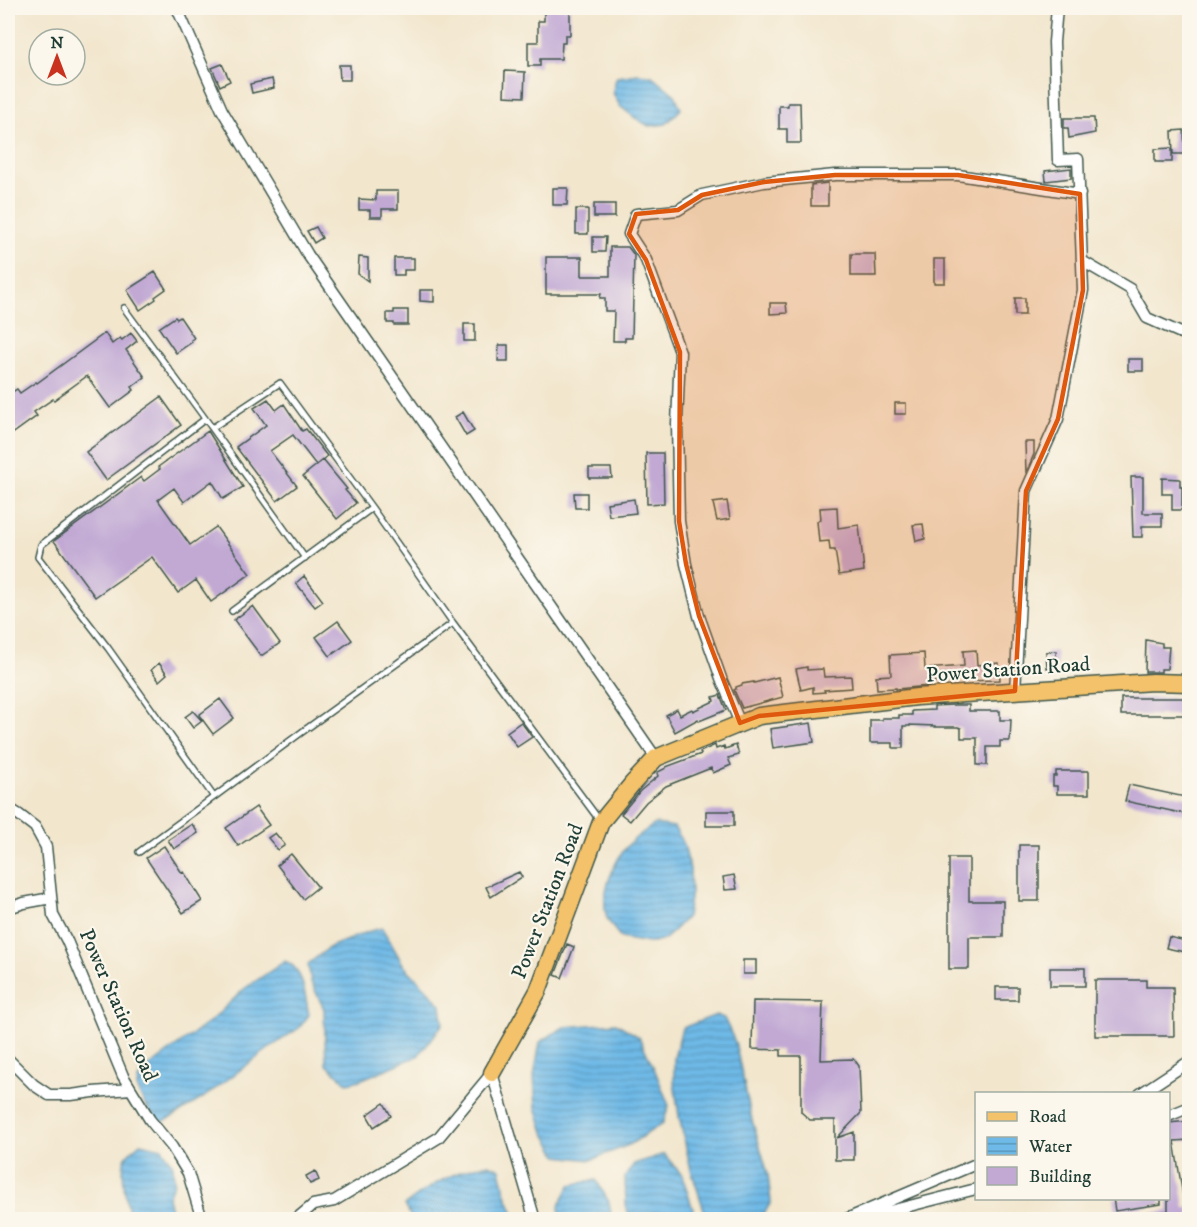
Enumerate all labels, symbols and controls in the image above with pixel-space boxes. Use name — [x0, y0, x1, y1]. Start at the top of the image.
north arrow — [27, 27, 87, 87]
text: N — [50, 33, 64, 53]
street label: Power Station Road — [925, 651, 1091, 689]
street label: Power Station Road — [506, 819, 590, 983]
street label: Power Station Road — [73, 925, 164, 1086]
legend — [975, 1092, 1170, 1200]
text: Road — [1029, 1106, 1066, 1128]
text: Water — [1028, 1136, 1072, 1158]
text: Building — [1029, 1166, 1091, 1188]

